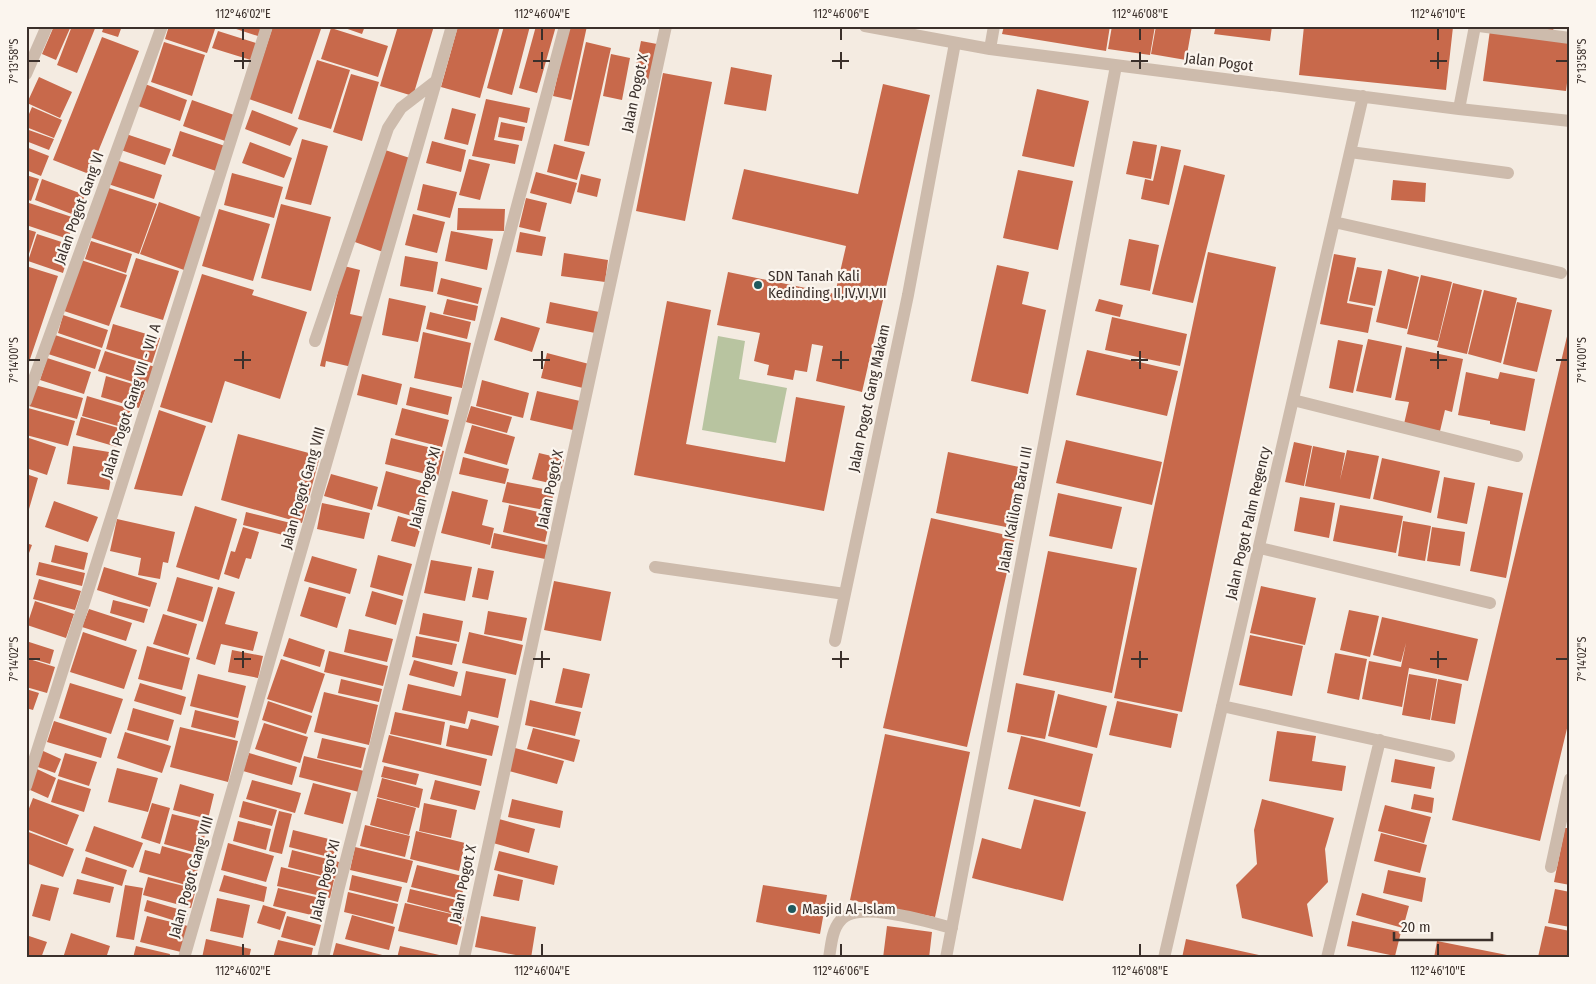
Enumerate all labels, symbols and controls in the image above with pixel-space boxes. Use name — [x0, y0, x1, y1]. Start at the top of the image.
text: 112°46'02"E — [215, 7, 271, 21]
text: 112°46'04"E — [514, 7, 570, 21]
text: 112°46'06"E — [813, 7, 869, 21]
text: 112°46'08"E — [1112, 7, 1168, 21]
text: 112°46'10"E — [1410, 7, 1466, 21]
text: 7°13'58"S — [7, 38, 21, 83]
text: 7°13'58"S — [1575, 38, 1589, 83]
street label: Jalan Pogot — [1184, 49, 1254, 75]
street label: Jalan Pogot X — [618, 51, 652, 134]
street label: Jalan Pogot Gang VI — [50, 149, 108, 267]
place label: SDN Tanah Kali Kedinding II,IV,VI,VII — [768, 267, 887, 302]
marker: SDN Tanah Kali Kedinding II,IV,VI,VII — [752, 279, 764, 291]
street label: Jalan Pogot Gang VII - VII A — [97, 321, 165, 481]
street label: Jalan Pogot Gang Makam — [845, 323, 893, 473]
text: 7°14'00"S — [7, 337, 21, 383]
text: 7°14'00"S — [1575, 337, 1589, 383]
street label: Jalan Pogot Gang VIII — [277, 425, 329, 551]
street label: Jalan Pogot XI — [405, 444, 445, 530]
street label: Jalan Kalilom Baru III — [994, 445, 1036, 573]
street label: Jalan Pogot Palm Regency — [1222, 445, 1274, 601]
street label: Jalan Pogot X — [533, 447, 567, 530]
text: 7°14'02"S — [7, 637, 21, 681]
text: 7°14'02"S — [1575, 637, 1589, 681]
street label: Jalan Pogot Gang VIII — [165, 814, 217, 940]
street label: Jalan Pogot XI — [306, 837, 344, 923]
street label: Jalan Pogot X — [446, 842, 480, 925]
place label: Masjid Al-Islam — [802, 900, 896, 918]
marker: Masjid Al-Islam — [786, 903, 798, 915]
scale bar — [1394, 909, 1491, 941]
text: 20 m — [1401, 918, 1431, 936]
text: 112°46'02"E — [215, 964, 271, 978]
text: 112°46'04"E — [514, 964, 570, 978]
text: 112°46'06"E — [813, 964, 869, 978]
text: 112°46'08"E — [1112, 964, 1168, 978]
text: 112°46'10"E — [1410, 964, 1466, 978]

